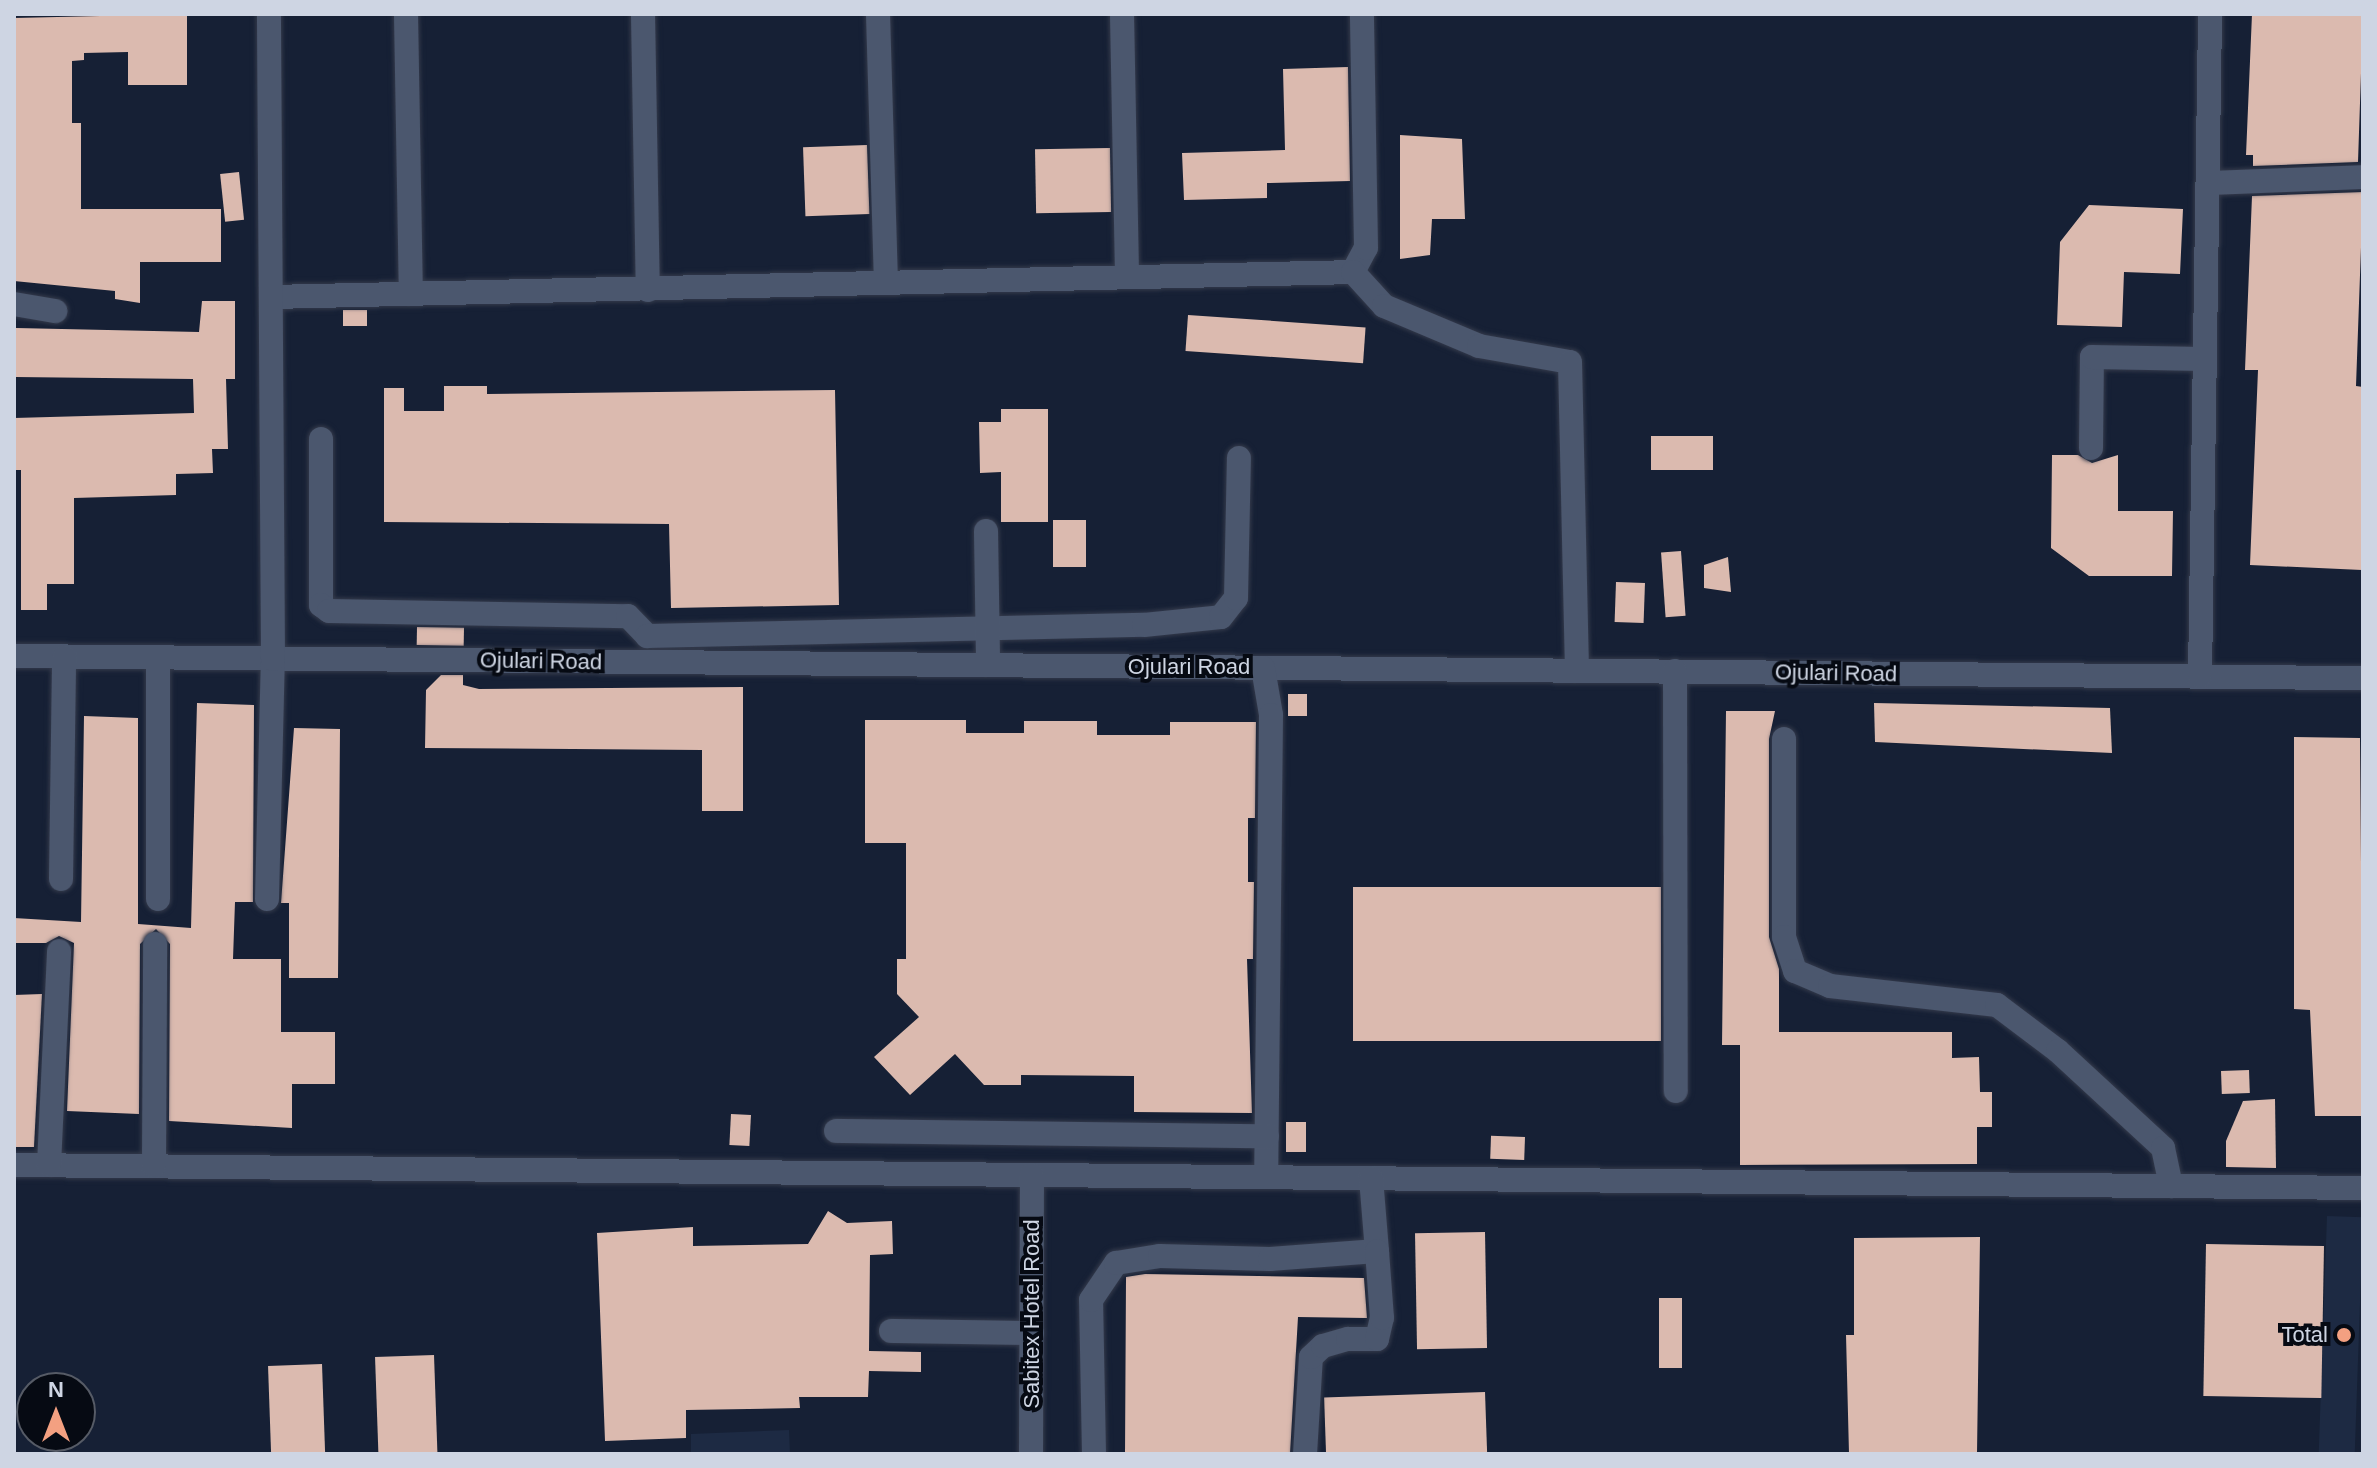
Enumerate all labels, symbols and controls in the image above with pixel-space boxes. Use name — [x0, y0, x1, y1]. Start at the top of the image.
street label: Ojulari Road — [480, 647, 602, 675]
street label: Ojulari Road — [1128, 654, 1250, 680]
street label: Ojulari Road — [1775, 659, 1897, 687]
street label: Sabitex Hotel Road — [1019, 1219, 1045, 1409]
place label: Total — [2282, 1322, 2328, 1348]
marker: Total — [2335, 1326, 2353, 1344]
north arrow — [16, 1372, 96, 1452]
text: N — [48, 1377, 64, 1402]

